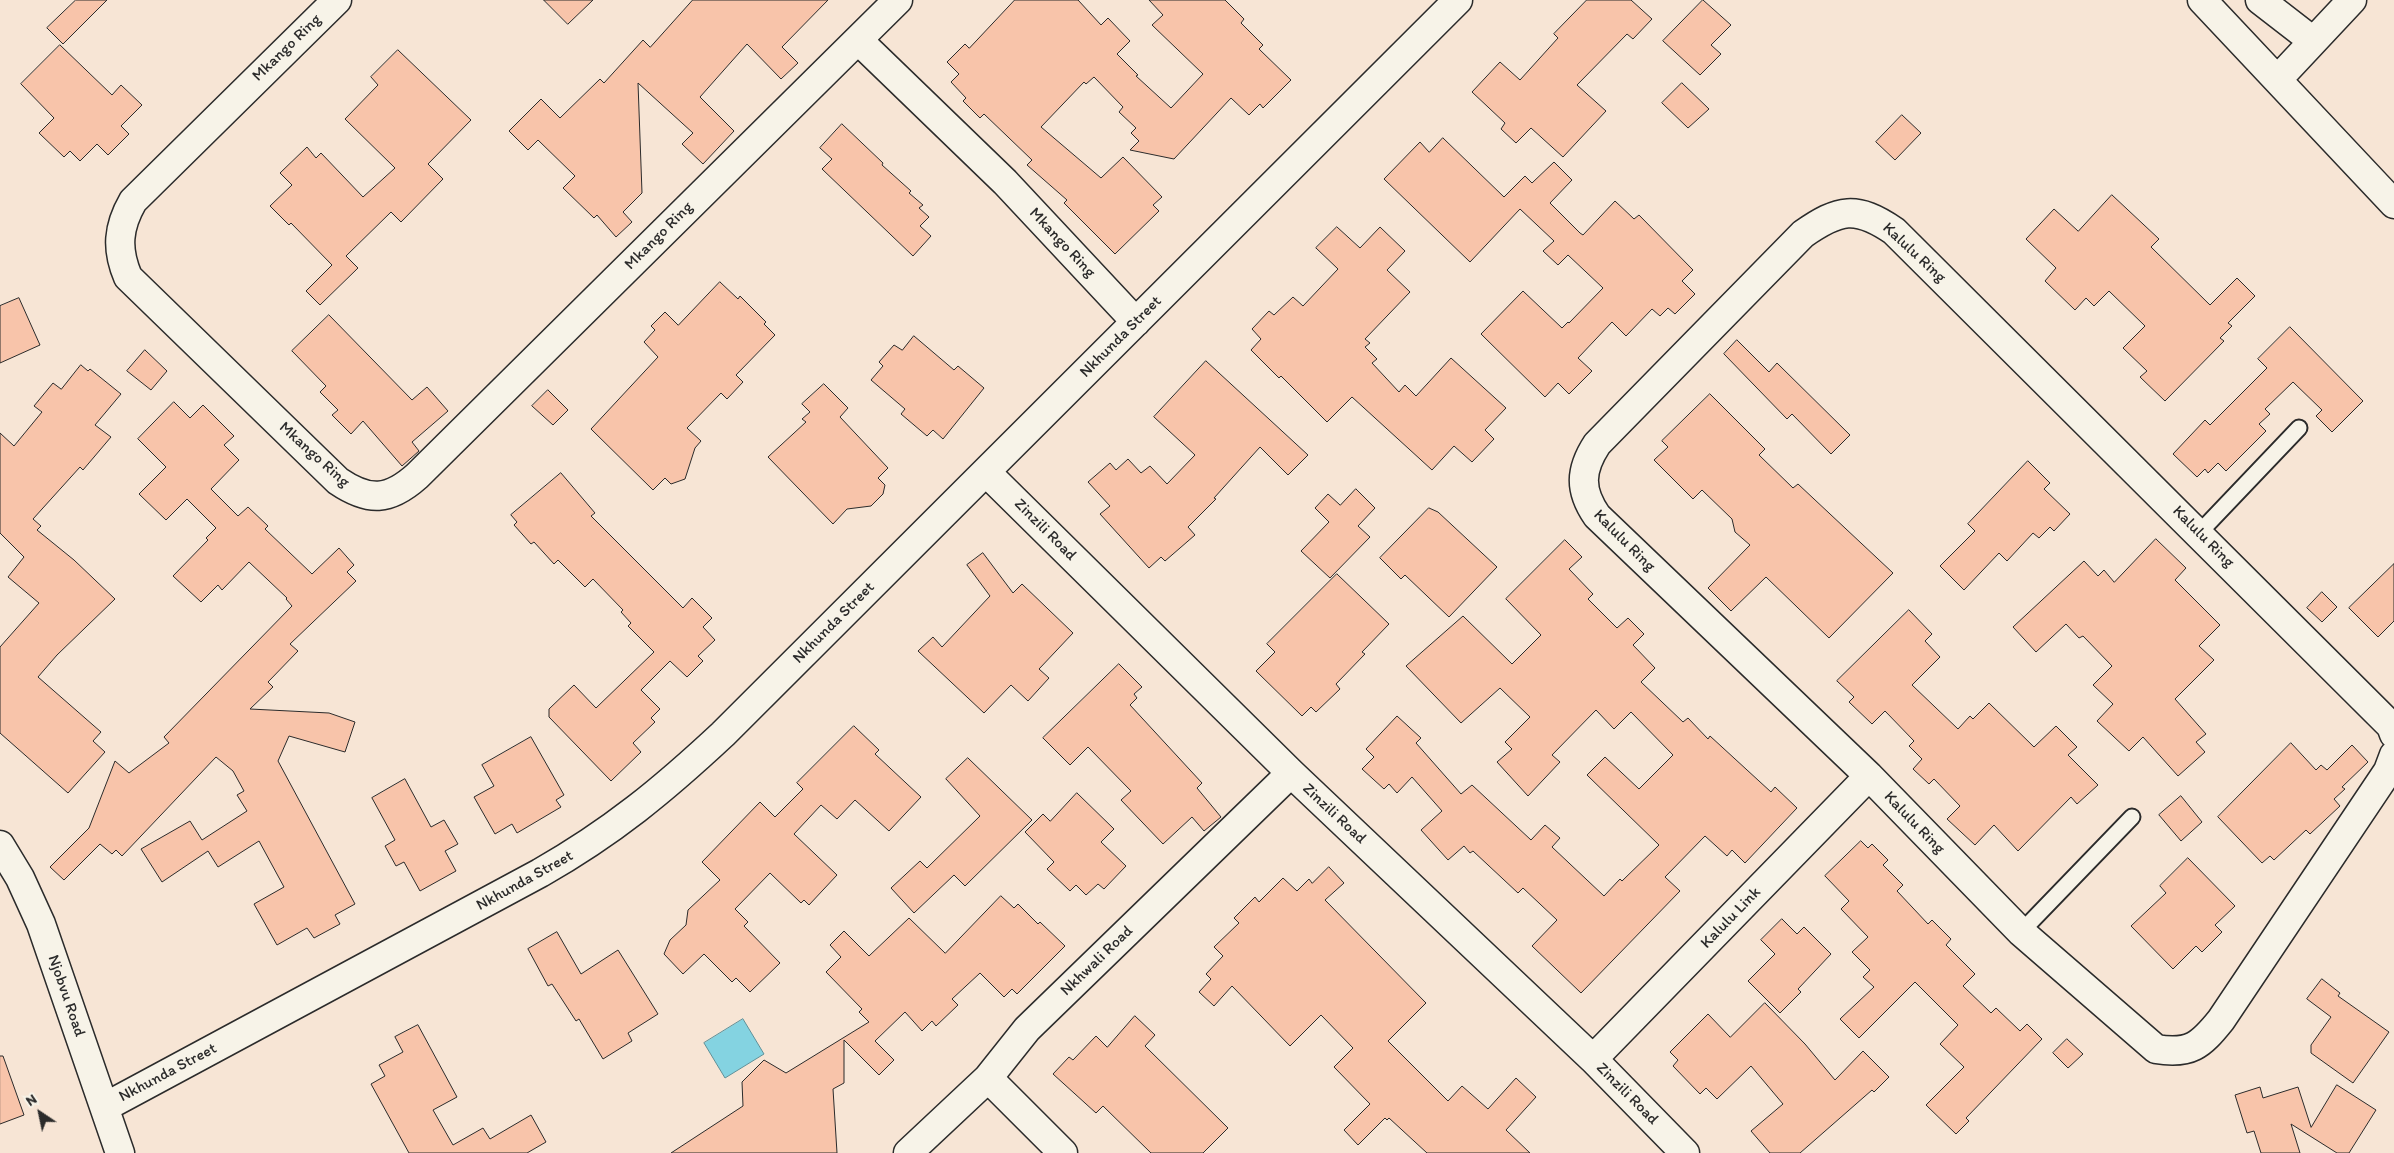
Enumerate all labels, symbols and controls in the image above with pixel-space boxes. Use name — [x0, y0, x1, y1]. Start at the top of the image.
street label: Mkango Ring — [248, 10, 326, 86]
street label: Mkango Ring — [621, 198, 697, 274]
street label: Mkango Ring — [1025, 204, 1099, 282]
street label: Kalulu Ring — [1878, 219, 1950, 287]
street label: Nkhunda Street — [1076, 292, 1166, 382]
street label: Mkango Ring — [275, 418, 353, 492]
street label: Zinzili Road — [1010, 495, 1080, 565]
street label: Kalulu Ring — [2168, 502, 2238, 572]
street label: Kalulu Ring — [1589, 506, 1659, 576]
street label: Nkhunda Street — [789, 578, 879, 668]
street label: Zinzili Road — [1298, 780, 1370, 848]
street label: Kalulu Ring — [1879, 788, 1949, 858]
street label: Nkhunda Street — [473, 846, 577, 916]
street label: Kalulu Link — [1697, 883, 1765, 953]
street label: Nkhwali Road — [1057, 922, 1137, 1000]
street label: Njobvu Road — [43, 952, 89, 1040]
street label: Nkhunda Street — [116, 1039, 220, 1107]
street label: Zinzili Road — [1592, 1059, 1662, 1129]
north arrow — [15, 1088, 65, 1138]
text: N — [23, 1090, 40, 1110]

